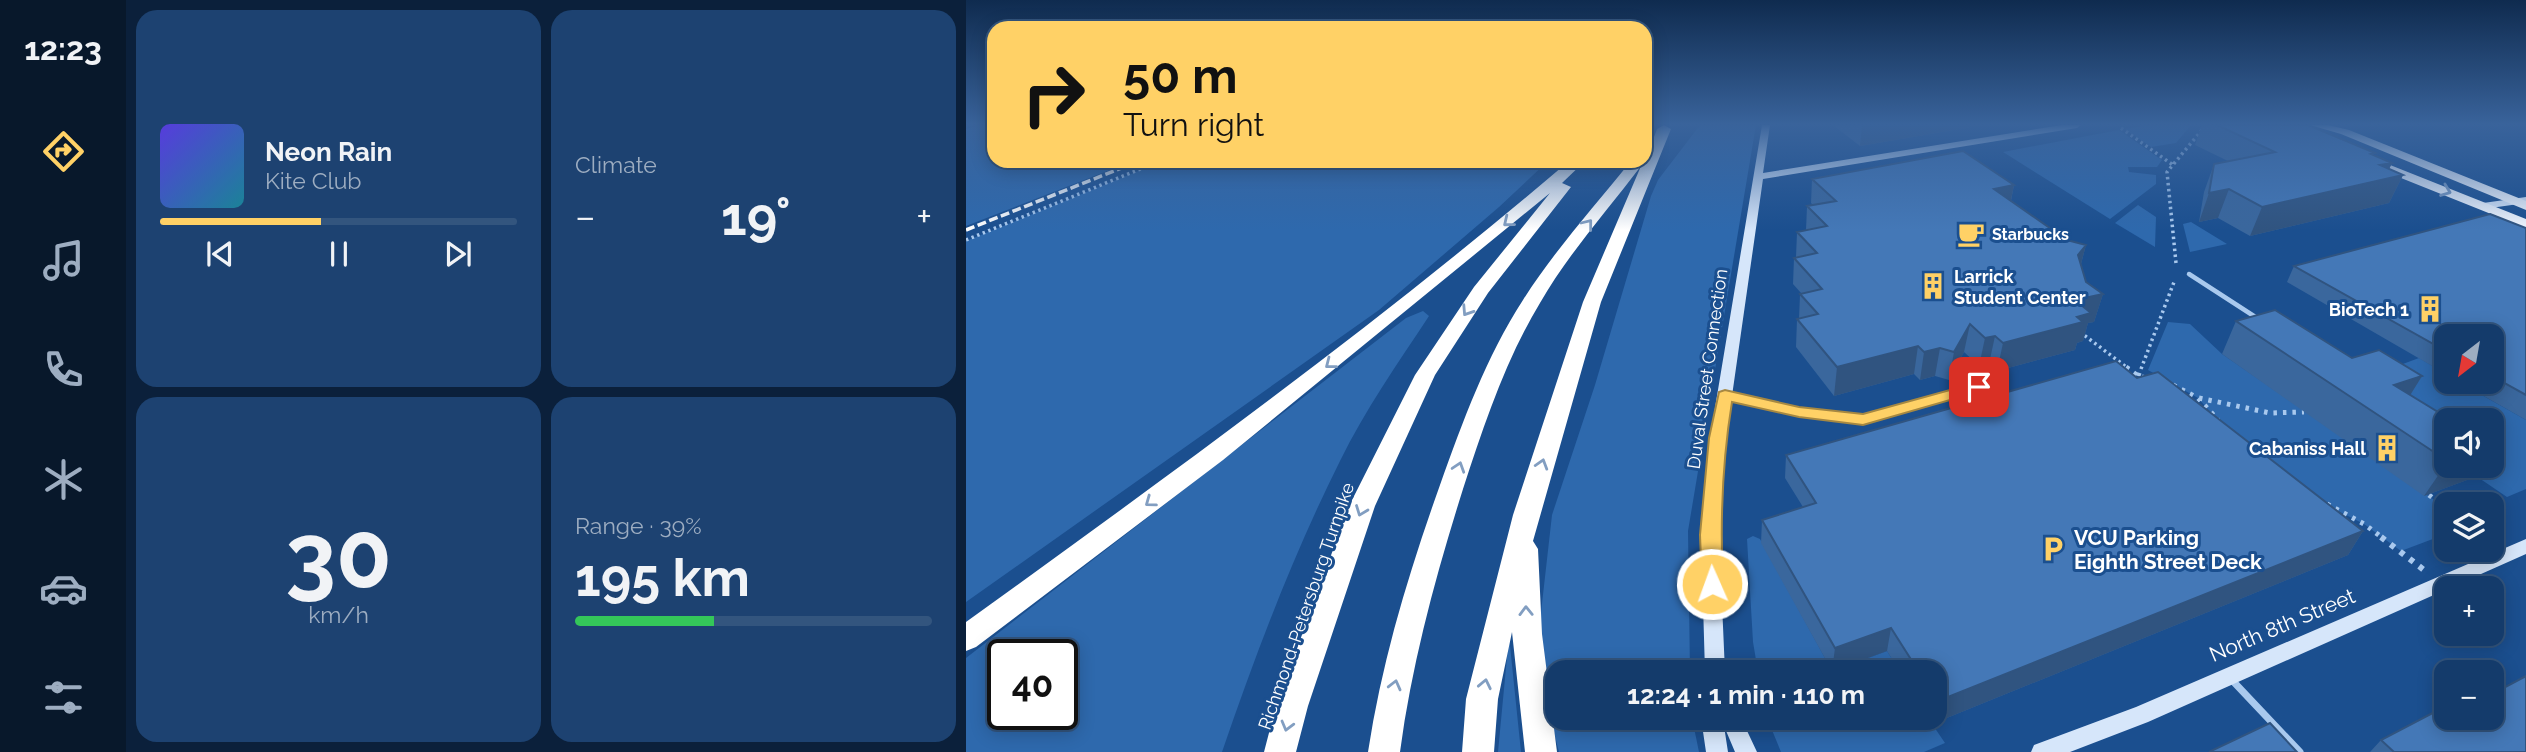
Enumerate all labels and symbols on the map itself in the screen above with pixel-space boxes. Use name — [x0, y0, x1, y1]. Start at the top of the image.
one-way arrow — [2439, 183, 2451, 197]
one-way arrow — [1503, 214, 1516, 226]
cafe icon: Starbucks — [1956, 219, 1986, 249]
one-way arrow — [1580, 220, 1592, 233]
place label: Starbucks — [1992, 225, 2069, 244]
place label: Larrick Student Center — [1954, 266, 2086, 308]
street label: Duval Street Connection — [1683, 268, 1731, 470]
building icon: Larrick Student Center — [1918, 271, 1948, 301]
building icon: BioTech 1 — [2415, 294, 2445, 324]
place label: BioTech 1 — [2329, 299, 2409, 320]
one-way arrow — [1462, 303, 1475, 316]
north arrow — [2434, 324, 2504, 394]
one-way arrow — [1325, 355, 1338, 368]
pin — [1949, 357, 2009, 417]
building icon: Cabaniss Hall — [2372, 433, 2402, 463]
place label: Cabaniss Hall — [2249, 438, 2366, 459]
one-way arrow — [1533, 458, 1548, 470]
one-way arrow — [1451, 461, 1465, 473]
street label: Richmond-Petersburg Turnpike — [1254, 479, 1358, 732]
one-way arrow — [1145, 494, 1157, 507]
one-way arrow — [1355, 505, 1369, 517]
place label: VCU Parking Eighth Street Deck — [2074, 525, 2262, 574]
parking icon: VCU Parking Eighth Street Deck — [2038, 534, 2068, 564]
position arrow — [1675, 547, 1749, 621]
street label: North 8th Street — [2205, 583, 2359, 667]
one-way arrow — [1518, 606, 1534, 616]
speed limit sign: 40 — [987, 639, 1078, 730]
one-way arrow — [1477, 678, 1492, 690]
one-way arrow — [1387, 679, 1401, 691]
one-way arrow — [1280, 720, 1295, 732]

